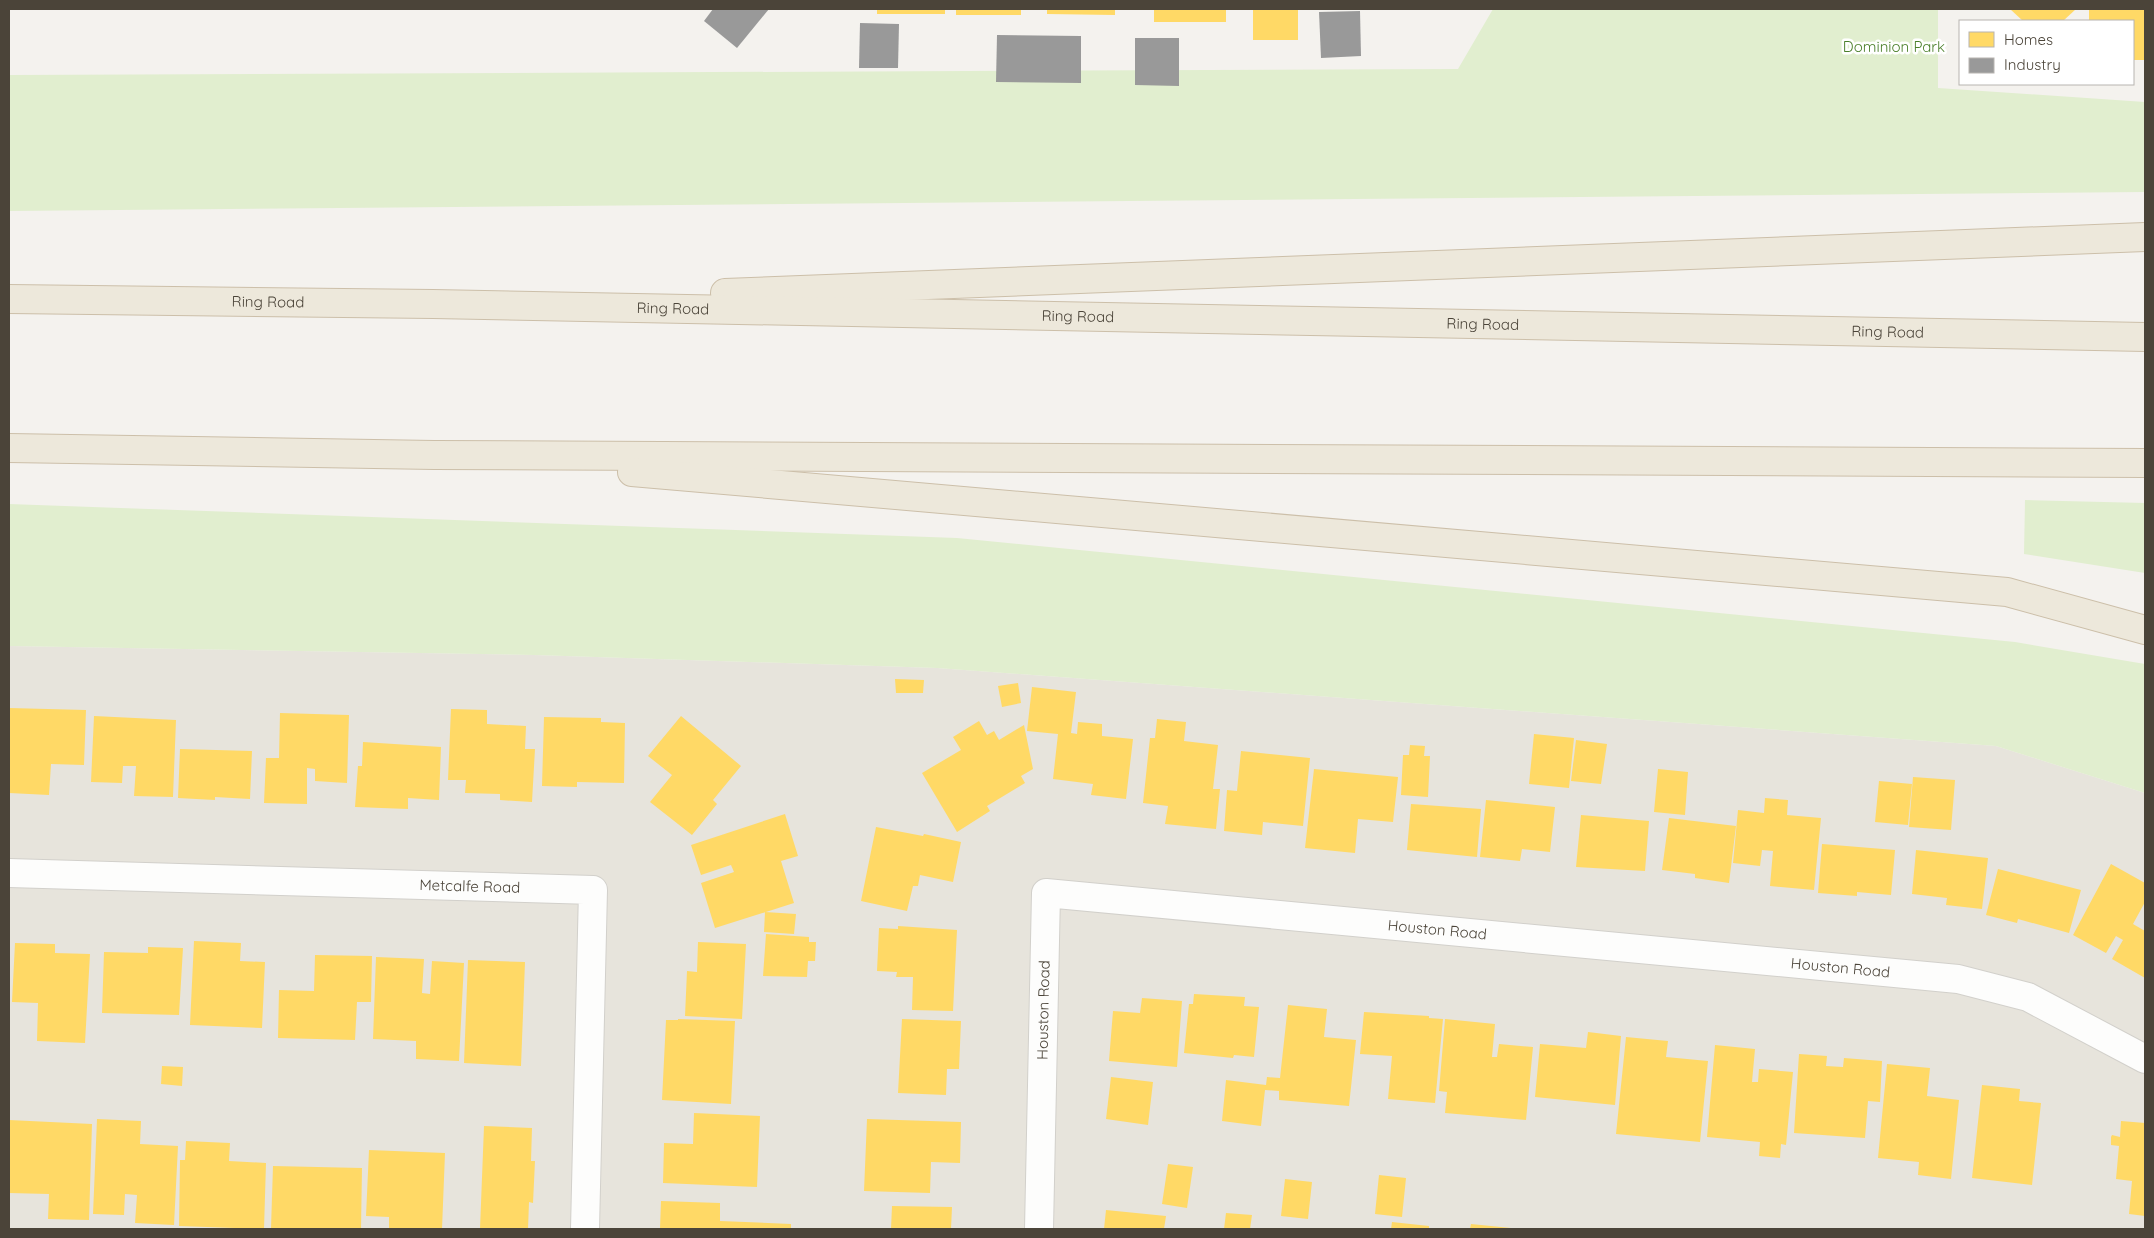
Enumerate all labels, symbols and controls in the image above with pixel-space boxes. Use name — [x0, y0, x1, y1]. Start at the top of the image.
legend — [1959, 20, 2134, 85]
text: Homes — [2004, 30, 2053, 49]
park label: Dominion Park — [1843, 37, 1945, 56]
text: Industry — [2004, 55, 2061, 74]
street label: Ring Road — [232, 292, 304, 311]
street label: Ring Road — [636, 298, 709, 318]
street label: Ring Road — [1041, 306, 1114, 326]
street label: Ring Road — [1446, 314, 1519, 334]
street label: Ring Road — [1851, 321, 1924, 342]
street label: Metcalfe Road — [419, 875, 521, 897]
street label: Houston Road — [1387, 915, 1488, 944]
street label: Houston Road — [1790, 953, 1891, 982]
street label: Houston Road — [1033, 960, 1054, 1060]

